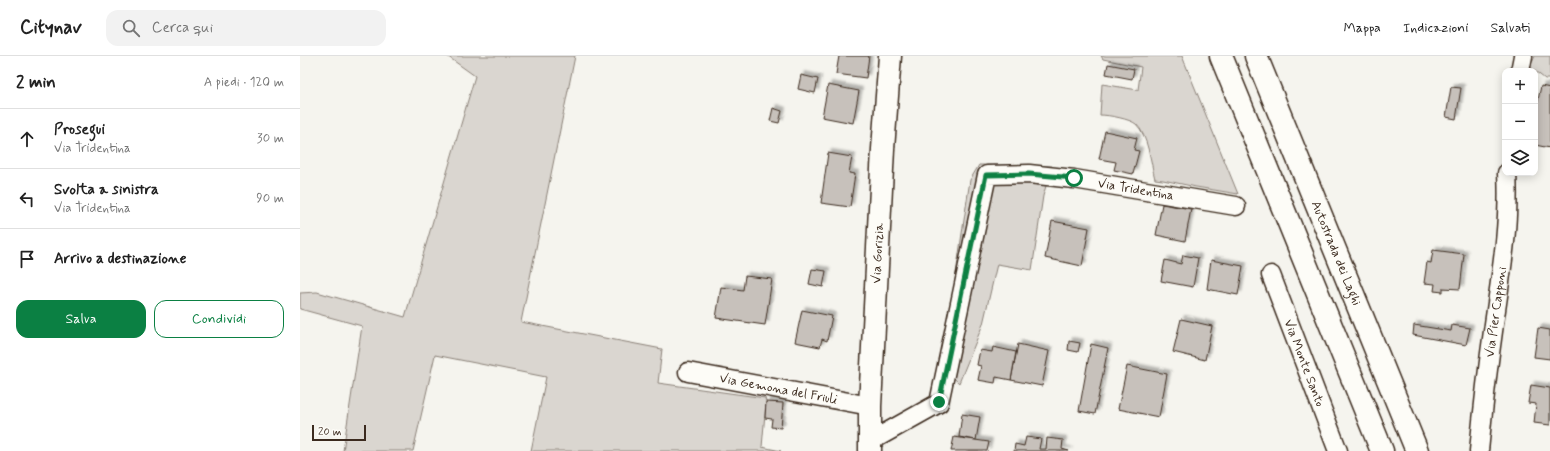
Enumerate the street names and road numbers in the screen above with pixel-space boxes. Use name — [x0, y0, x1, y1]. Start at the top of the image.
street label: Via Tridentina — [1097, 175, 1176, 204]
street label: Autostrada dei Laghi — [1307, 198, 1365, 308]
street label: Via Gorizia — [868, 222, 888, 284]
street label: Via Pier Capponi — [1481, 266, 1511, 358]
street label: Via Monte Santo — [1280, 317, 1329, 409]
street label: Via Gemona del Friuli — [718, 370, 839, 408]

